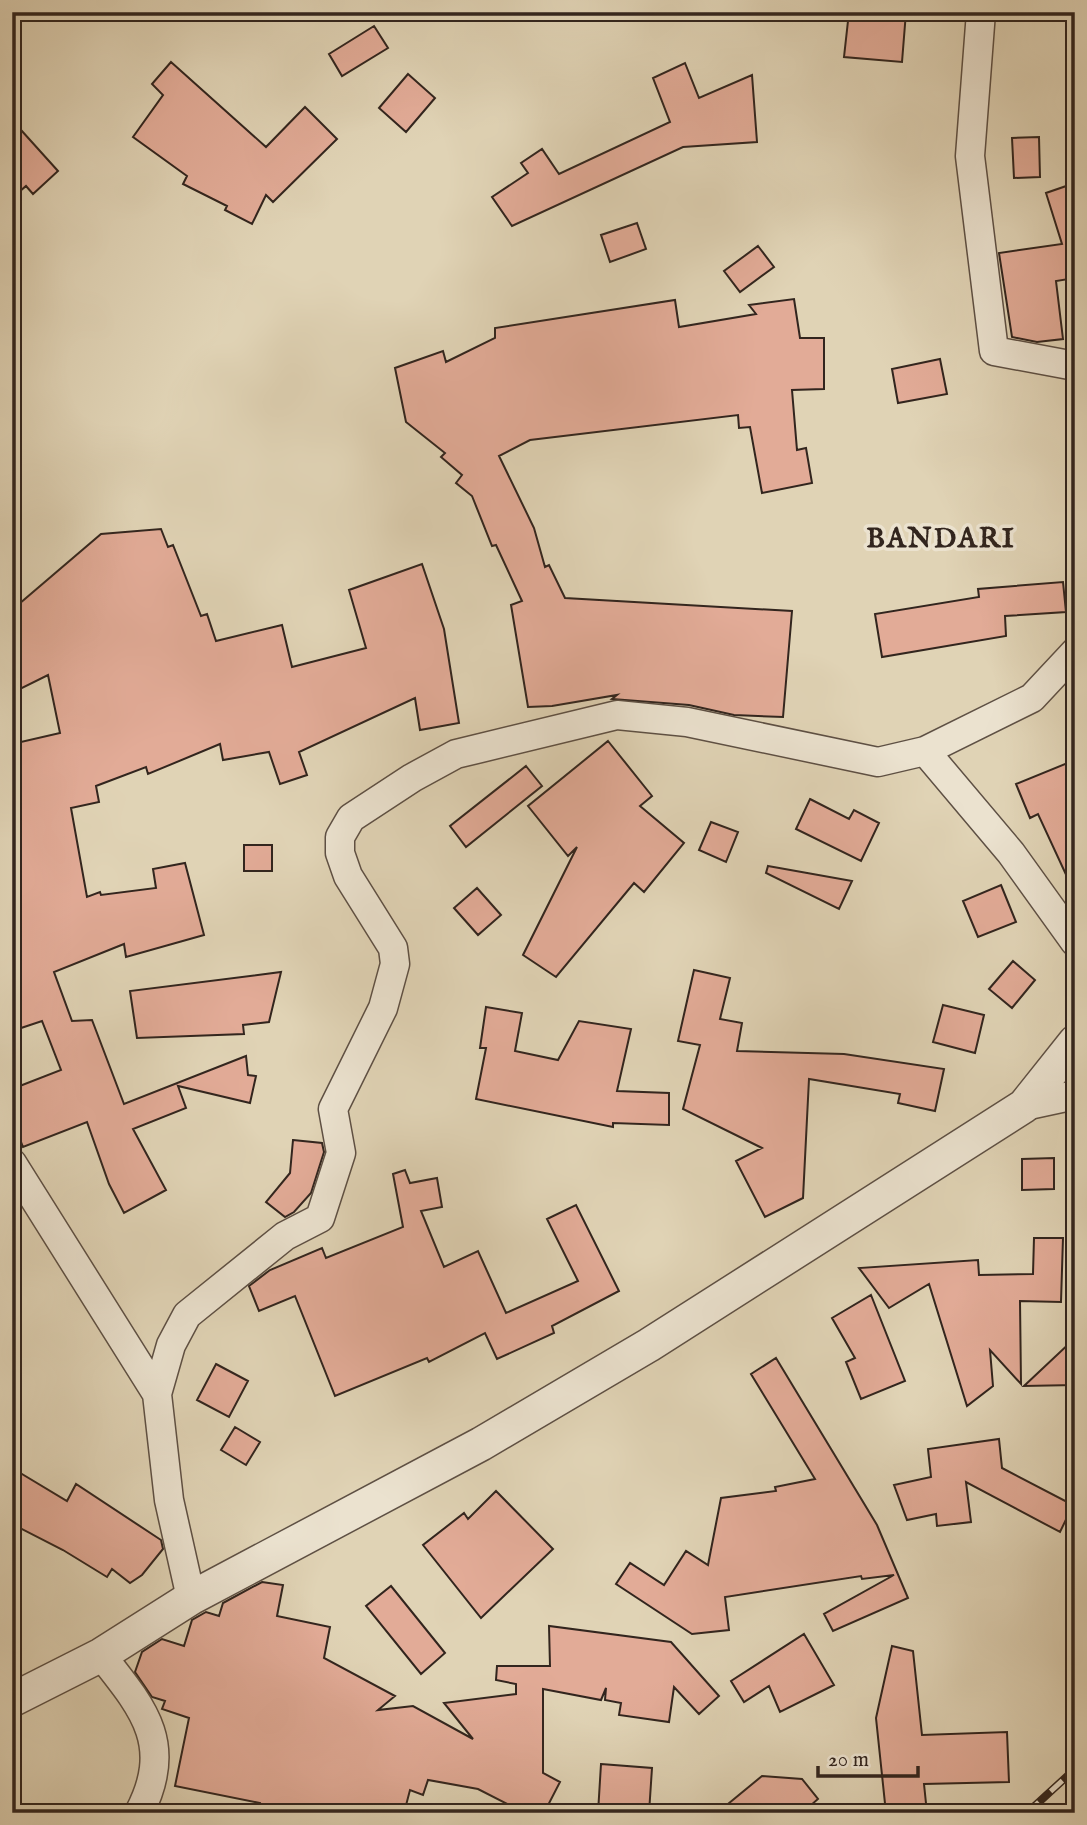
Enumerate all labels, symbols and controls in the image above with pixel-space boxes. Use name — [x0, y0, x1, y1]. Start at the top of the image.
district label: BANDARI — [866, 522, 1016, 557]
scale bar — [818, 1734, 917, 1778]
text: 20 m — [828, 1747, 869, 1774]

